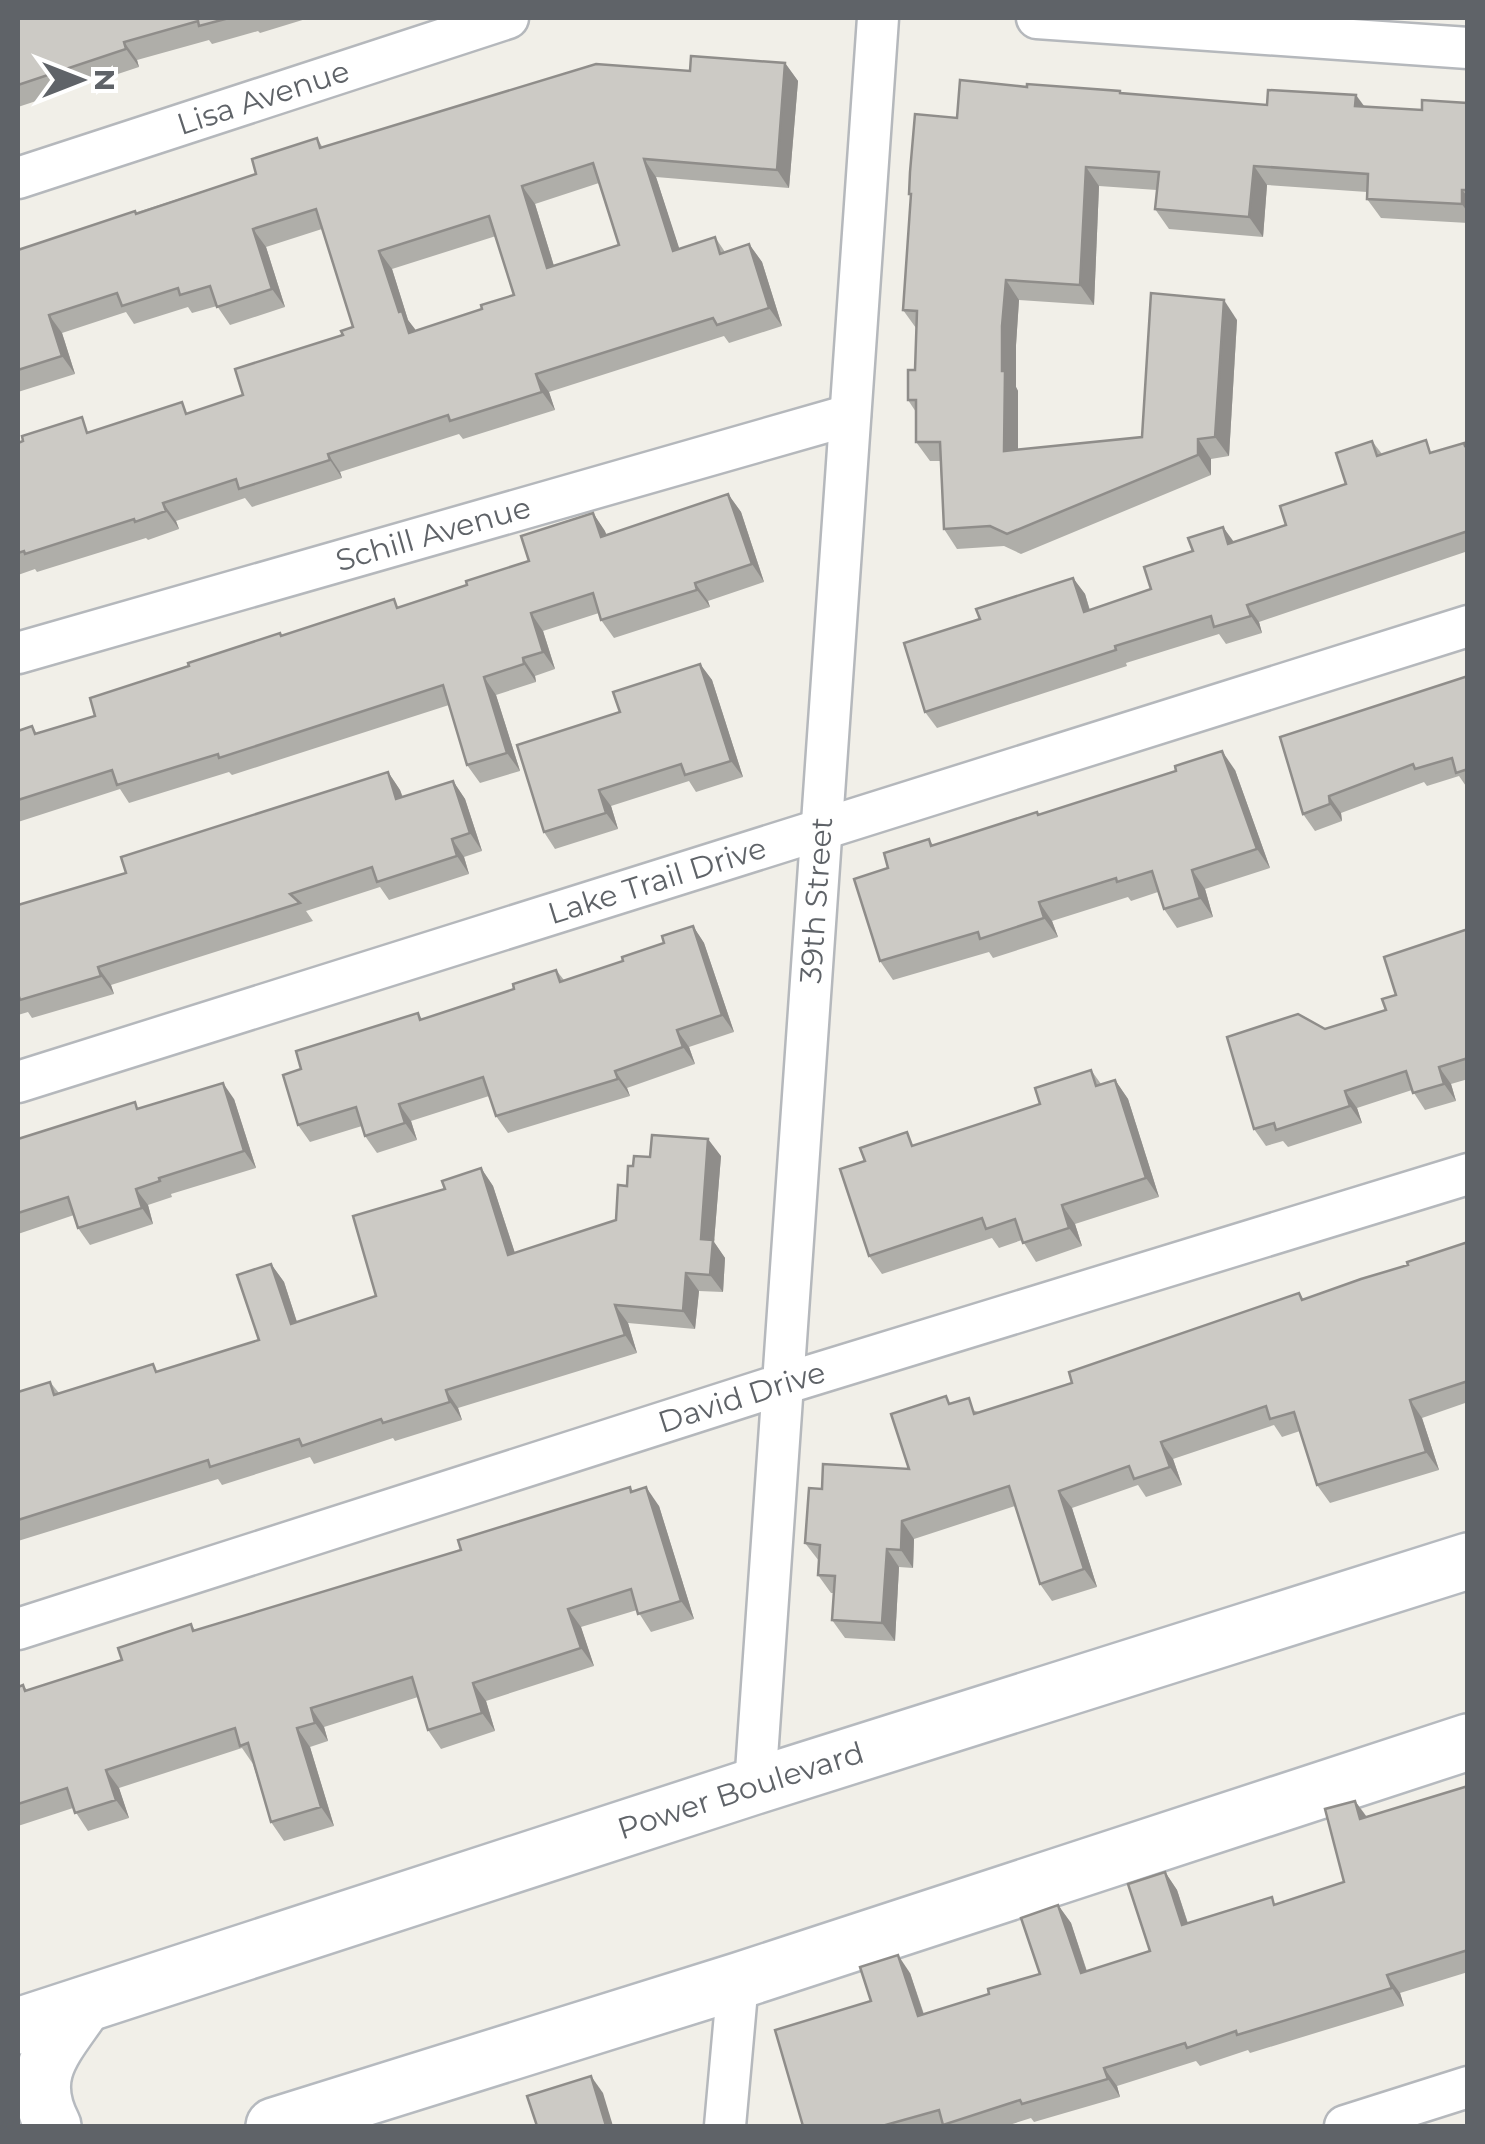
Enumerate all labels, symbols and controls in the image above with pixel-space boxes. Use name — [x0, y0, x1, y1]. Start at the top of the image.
north arrow — [30, 30, 130, 130]
street label: Lisa Avenue — [172, 52, 354, 143]
text: N — [88, 69, 122, 91]
street label: Schill Avenue — [332, 488, 535, 579]
street label: 39th Street — [792, 816, 840, 984]
street label: Lake Trail Drive — [543, 829, 771, 932]
street label: David Drive — [653, 1353, 830, 1441]
street label: Power Boulevard — [613, 1734, 868, 1847]

